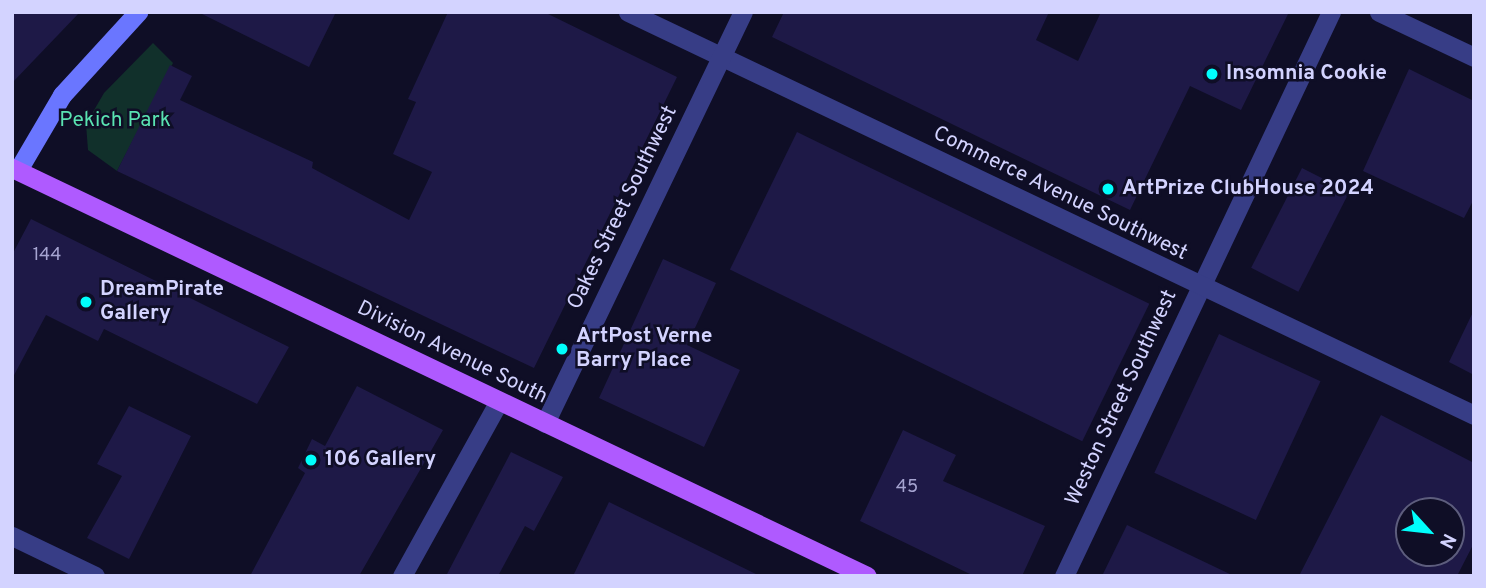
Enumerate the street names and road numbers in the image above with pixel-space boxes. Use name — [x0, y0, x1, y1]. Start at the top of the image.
street label: Oakes Street Southwest — [563, 102, 683, 314]
street label: Commerce Avenue Southwest — [928, 121, 1192, 267]
street label: Weston Street Southwest — [1061, 286, 1183, 510]
street label: Division Avenue South — [352, 296, 552, 410]

